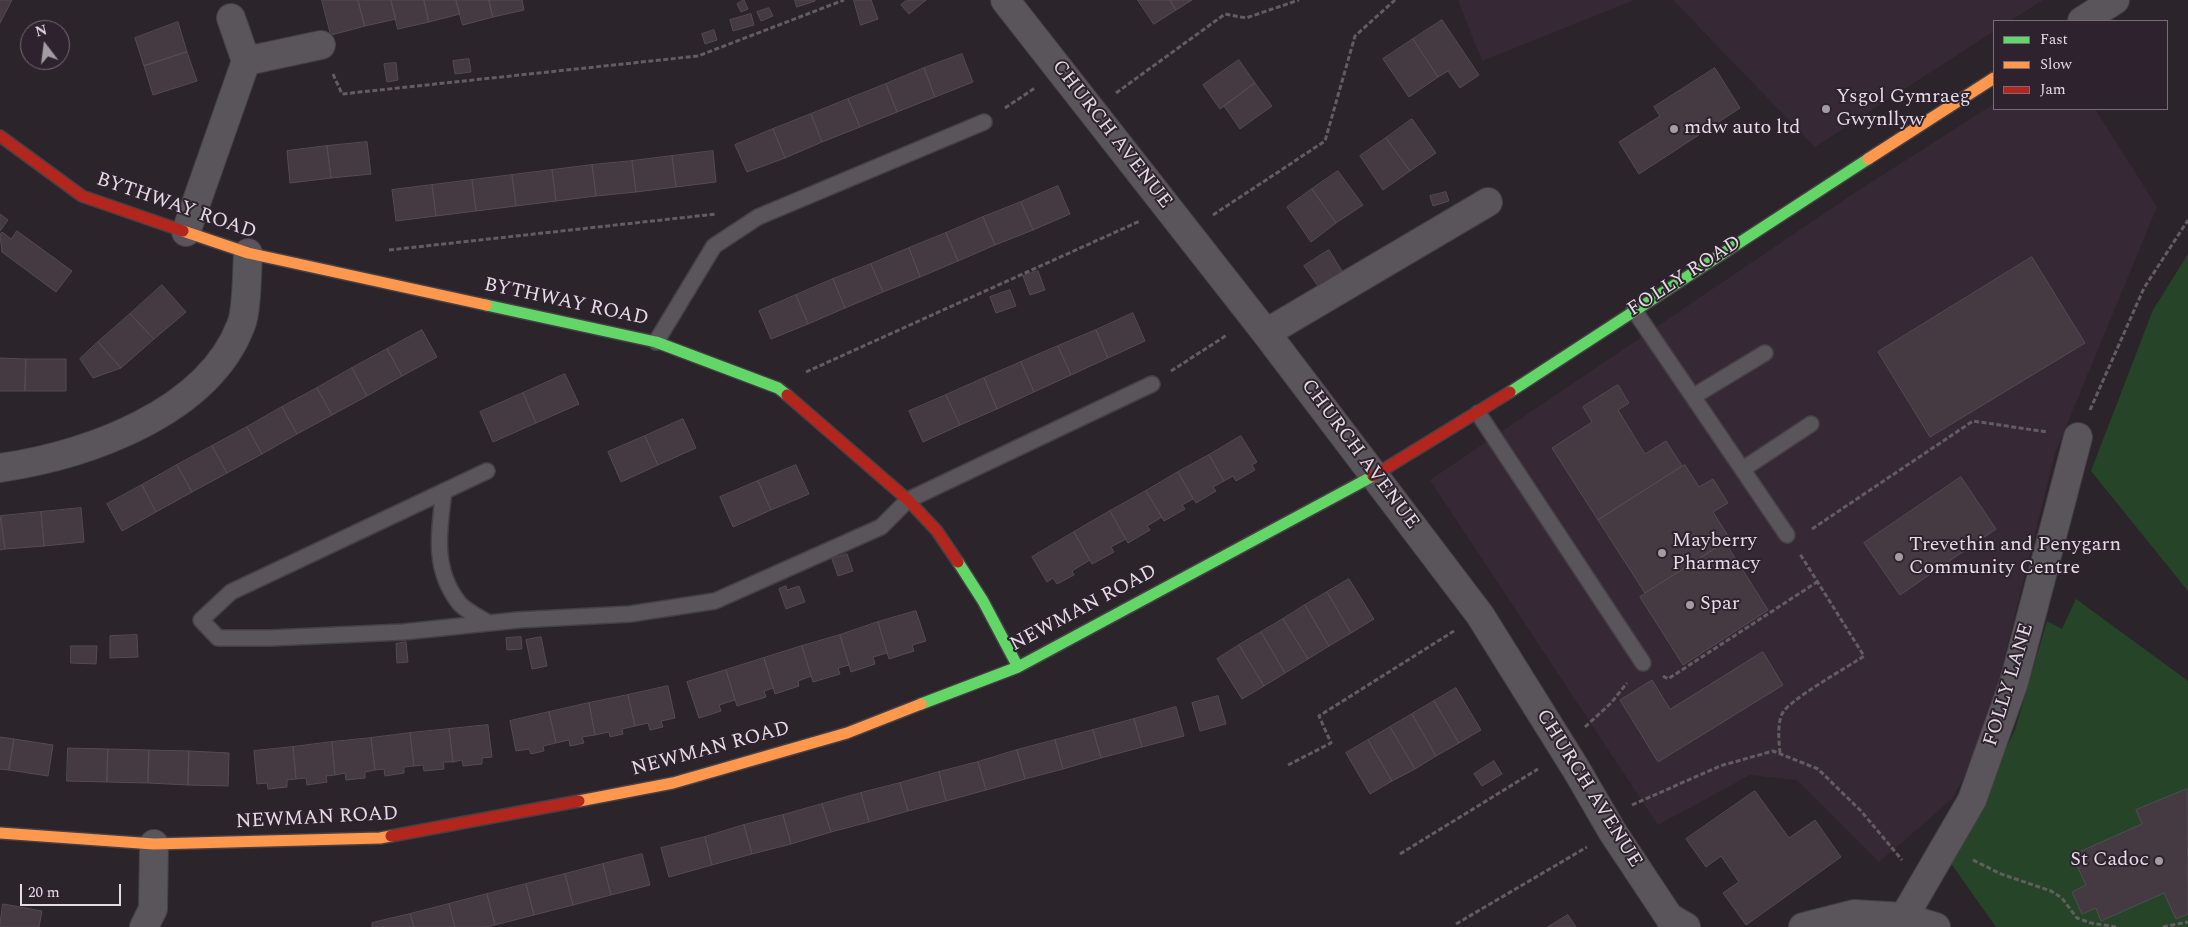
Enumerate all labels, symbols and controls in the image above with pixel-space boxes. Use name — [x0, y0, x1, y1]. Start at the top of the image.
text: N — [33, 19, 49, 43]
north arrow — [20, 20, 70, 70]
legend — [1993, 20, 2168, 110]
text: Fast — [2040, 28, 2068, 51]
text: Slow — [2040, 53, 2072, 76]
street label: CHURCH AVENUE — [1046, 56, 1176, 214]
text: Jam — [2040, 78, 2066, 101]
place label: Ysgol Gymraeg Gwynllyw — [1836, 86, 1970, 133]
marker: Ysgol Gymraeg Gwynllyw — [1820, 103, 1832, 115]
place label: mdw auto ltd — [1684, 117, 1800, 141]
marker: mdw auto ltd — [1668, 123, 1680, 135]
street label: BYTHWAY ROAD — [93, 168, 259, 246]
street label: FOLLY ROAD — [1624, 231, 1746, 323]
street label: BYTHWAY ROAD — [482, 274, 650, 332]
street label: CHURCH AVENUE — [1295, 375, 1423, 535]
place label: Mayberry Pharmacy — [1672, 530, 1760, 577]
place label: Trevethin and Penygarn Community Centre — [1909, 534, 2121, 581]
marker: Mayberry Pharmacy — [1656, 547, 1668, 559]
marker: Trevethin and Penygarn Community Centre — [1893, 551, 1905, 563]
street label: NEWMAN ROAD — [1006, 560, 1162, 658]
place label: Spar — [1700, 593, 1740, 617]
marker: Spar — [1684, 599, 1696, 611]
street label: FOLLY LANE — [1980, 621, 2040, 749]
street label: CHURCH AVENUE — [1530, 706, 1646, 872]
street label: NEWMAN ROAD — [629, 717, 793, 783]
street label: NEWMAN ROAD — [235, 803, 399, 835]
place label: St Cadoc — [2070, 849, 2149, 873]
marker: St Cadoc — [2153, 855, 2165, 867]
scale bar — [22, 874, 124, 906]
text: 20 m — [28, 881, 60, 904]

